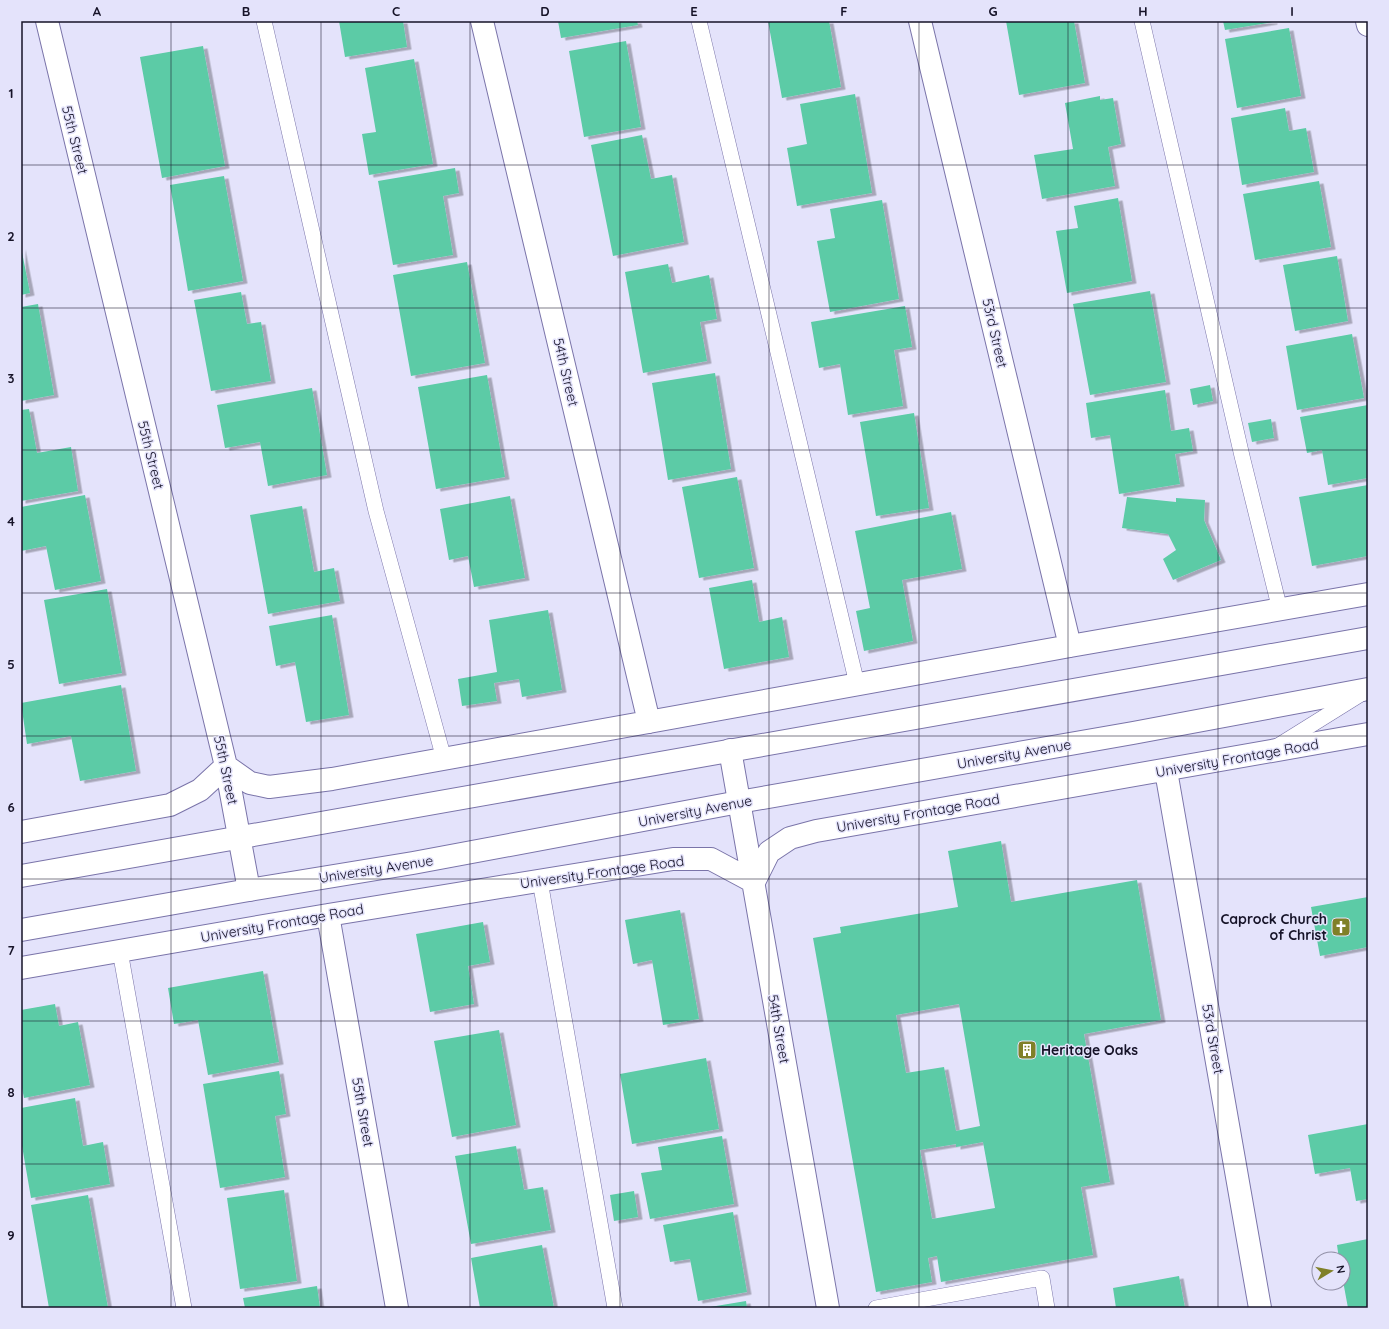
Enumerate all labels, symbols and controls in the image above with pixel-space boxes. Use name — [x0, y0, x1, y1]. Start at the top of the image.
text: A — [93, 3, 102, 19]
text: B — [242, 3, 250, 19]
text: C — [392, 3, 400, 19]
text: D — [540, 3, 550, 19]
text: E — [690, 3, 698, 19]
text: F — [840, 3, 848, 19]
text: G — [988, 3, 998, 19]
text: H — [1138, 3, 1148, 19]
text: I — [1290, 3, 1294, 19]
text: 1 — [8, 85, 14, 101]
street label: 55th Street — [58, 104, 92, 176]
text: 2 — [7, 228, 15, 244]
street label: 53rd Street — [978, 297, 1012, 370]
street label: 54th Street — [549, 336, 583, 408]
text: 3 — [8, 370, 15, 386]
street label: 55th Street — [134, 419, 168, 491]
text: 4 — [7, 513, 15, 529]
text: 5 — [7, 656, 15, 672]
street label: 55th Street — [210, 734, 242, 806]
street label: University Avenue — [955, 735, 1073, 773]
street label: University Frontage Road — [1154, 735, 1320, 781]
street label: University Frontage Road — [835, 790, 1001, 836]
street label: University Avenue — [637, 791, 754, 831]
text: 6 — [7, 799, 15, 815]
street label: University Avenue — [317, 851, 435, 887]
street label: University Frontage Road — [519, 852, 685, 892]
street label: University Frontage Road — [199, 900, 365, 946]
place label: Caprock Church of Christ — [1221, 910, 1327, 944]
church icon: Caprock Church of Christ — [1330, 916, 1352, 938]
text: 7 — [7, 942, 15, 958]
street label: 54th Street — [764, 993, 794, 1065]
street label: 53rd Street — [1198, 1003, 1228, 1076]
building icon: Heritage Oaks — [1016, 1039, 1038, 1061]
place label: Heritage Oaks — [1041, 1041, 1138, 1059]
street label: 55th Street — [348, 1076, 378, 1148]
text: 8 — [7, 1084, 15, 1100]
text: 9 — [7, 1227, 15, 1243]
north arrow — [1311, 1251, 1351, 1291]
text: N — [1333, 1264, 1348, 1274]

